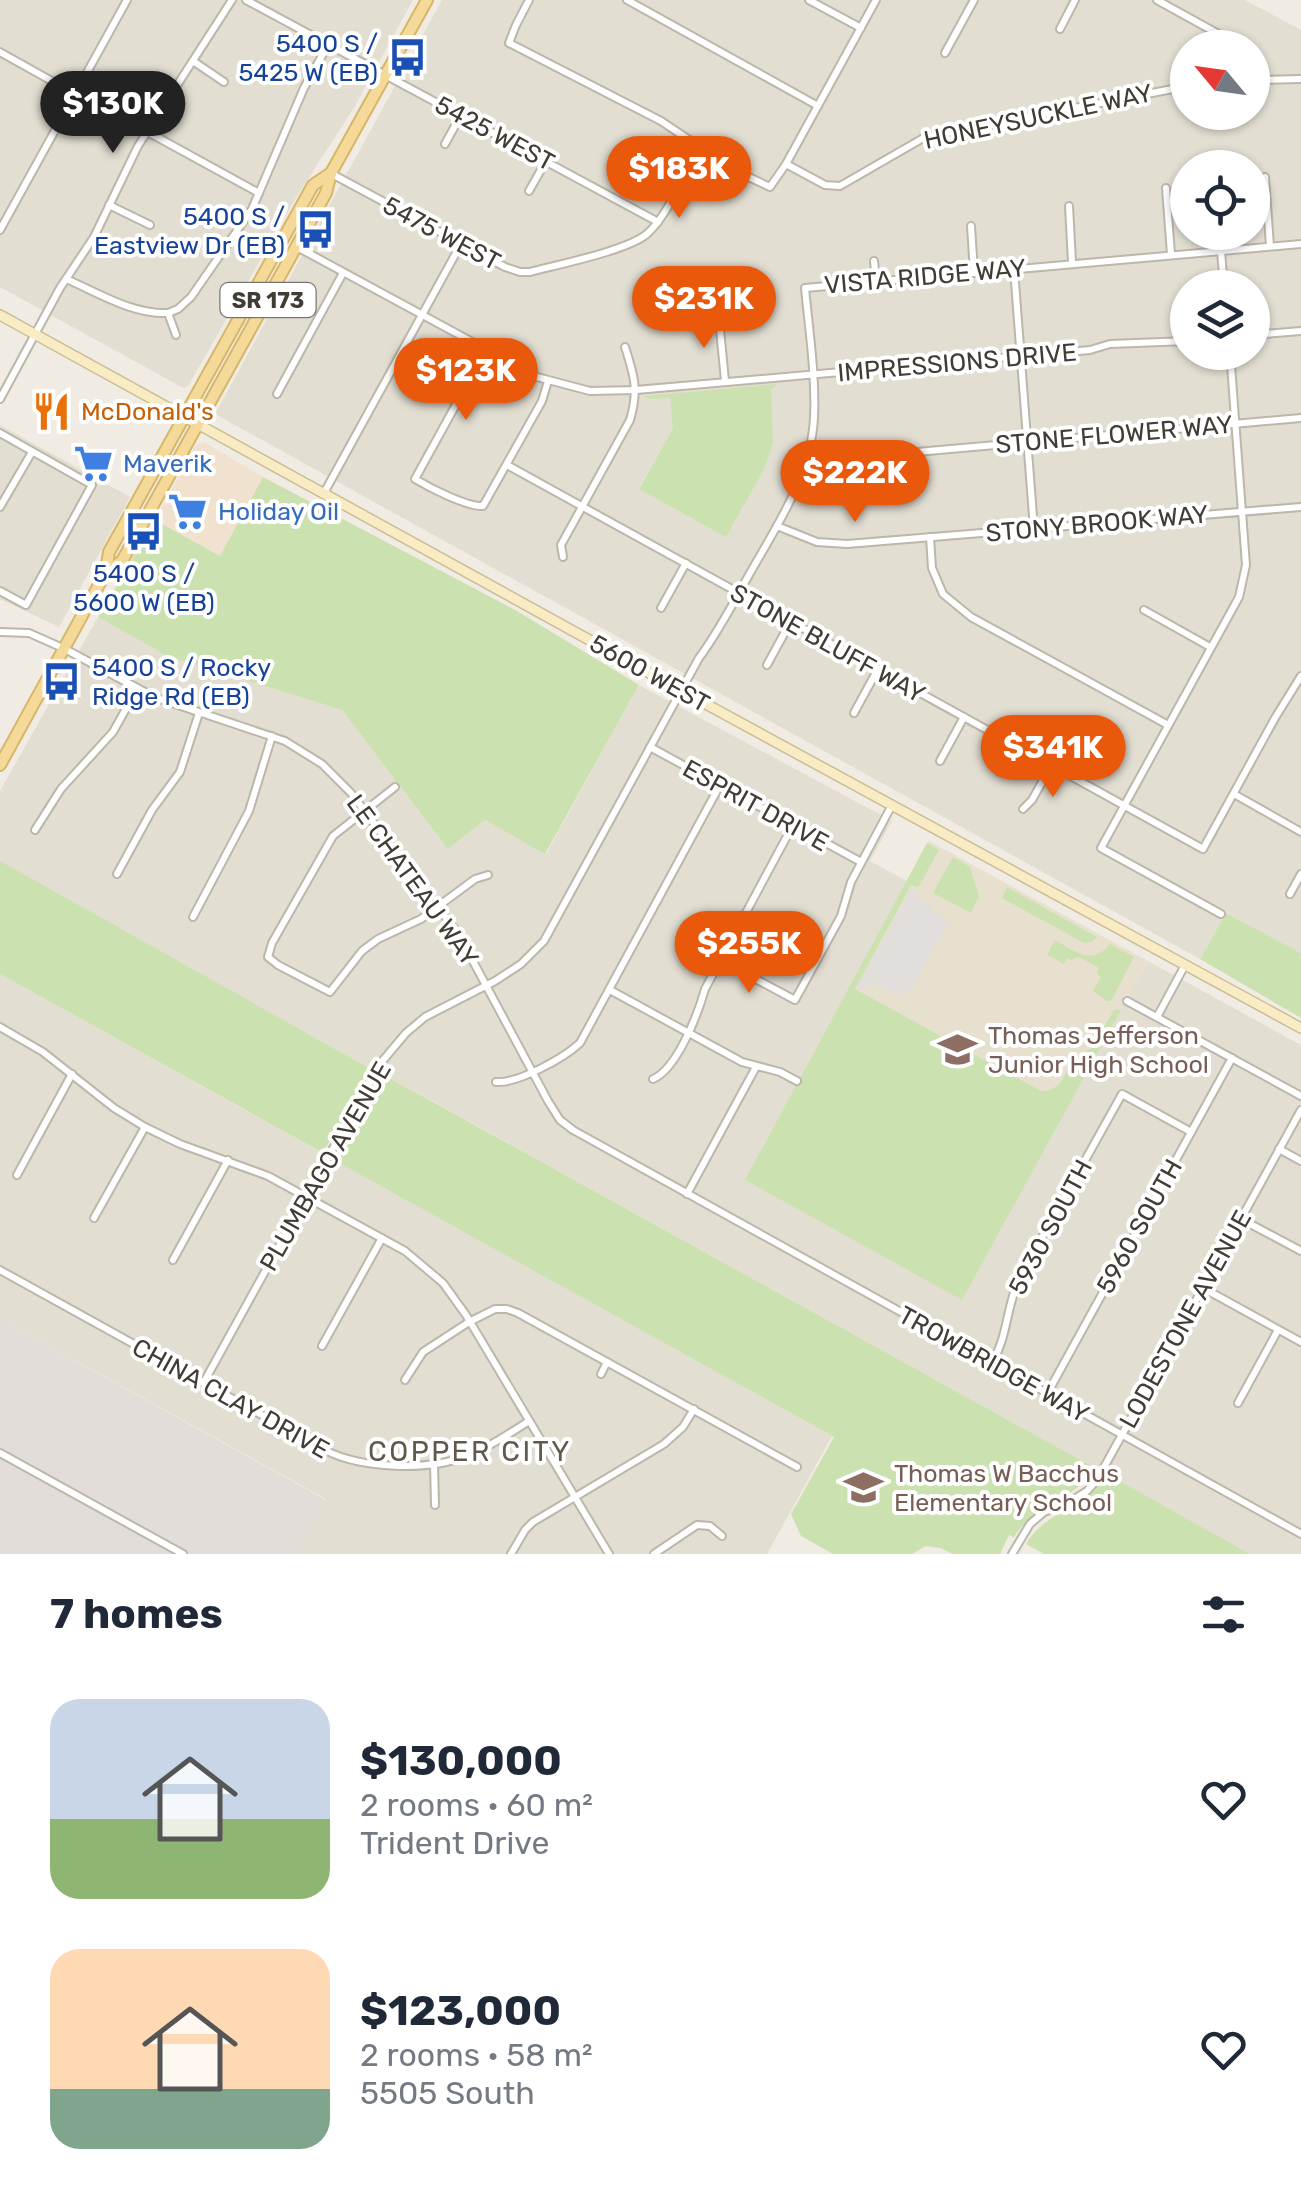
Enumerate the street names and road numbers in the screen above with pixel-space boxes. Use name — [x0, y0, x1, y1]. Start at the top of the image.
street label: HONEYSUCKLE WAY — [921, 78, 1155, 155]
street label: 5425 WEST — [430, 90, 559, 177]
street label: 5475 WEST — [378, 191, 505, 276]
street label: VISTA RIDGE WAY — [823, 253, 1027, 300]
road number: SR 173 — [220, 283, 316, 317]
street label: IMPRESSIONS DRIVE — [836, 338, 1078, 387]
street label: STONE FLOWER WAY — [994, 410, 1234, 459]
street label: STONY BROOK WAY — [985, 499, 1209, 548]
street label: STONE BLUFF WAY — [725, 578, 930, 709]
street label: 5600 WEST — [585, 629, 715, 718]
street label: ESPRIT DRIVE — [678, 754, 834, 857]
street label: LE CHATEAU WAY — [341, 789, 484, 972]
street label: PLUMBAGO AVENUE — [254, 1057, 397, 1276]
street label: 5960 SOUTH — [1091, 1154, 1188, 1298]
street label: 5930 SOUTH — [1003, 1155, 1098, 1300]
street label: LODESTONE AVENUE — [1113, 1205, 1257, 1433]
street label: TROWBRIDGE WAY — [894, 1300, 1094, 1429]
street label: CHINA CLAY DRIVE — [127, 1332, 334, 1464]

